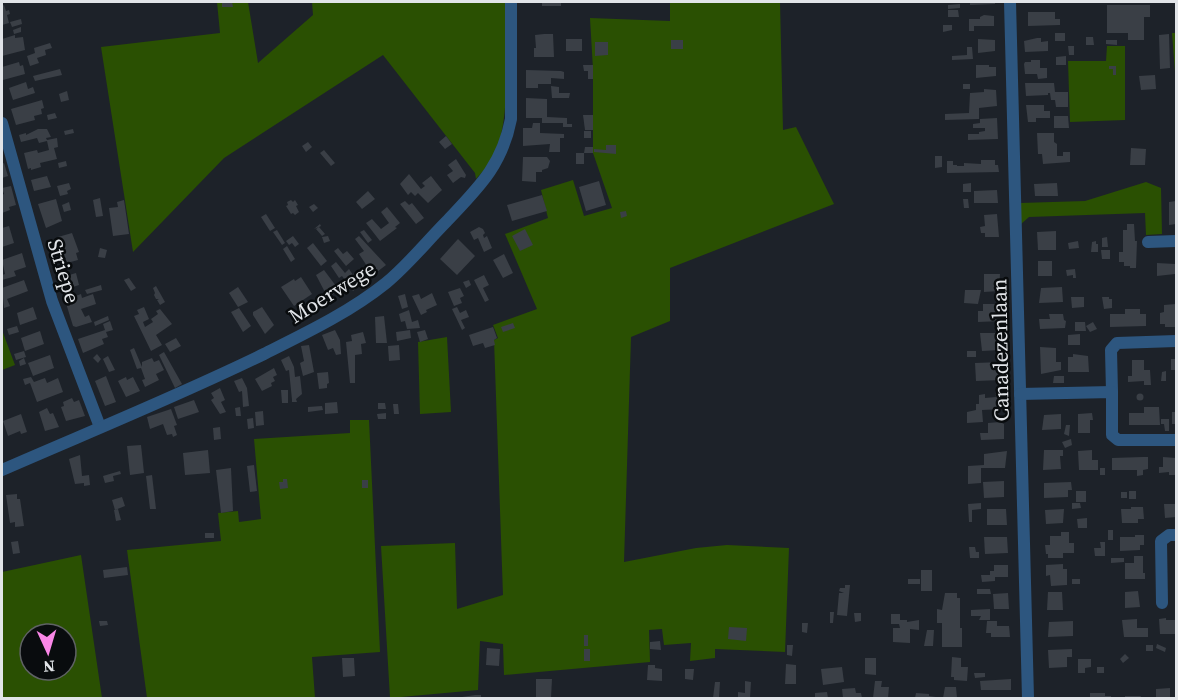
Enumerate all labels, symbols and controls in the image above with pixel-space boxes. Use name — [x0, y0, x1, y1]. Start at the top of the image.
street label: Striepe — [40, 235, 88, 307]
street label: Moerwege — [283, 254, 381, 330]
street label: Canadezenlaan — [984, 278, 1016, 422]
north arrow — [18, 622, 78, 682]
text: N — [42, 656, 56, 678]

